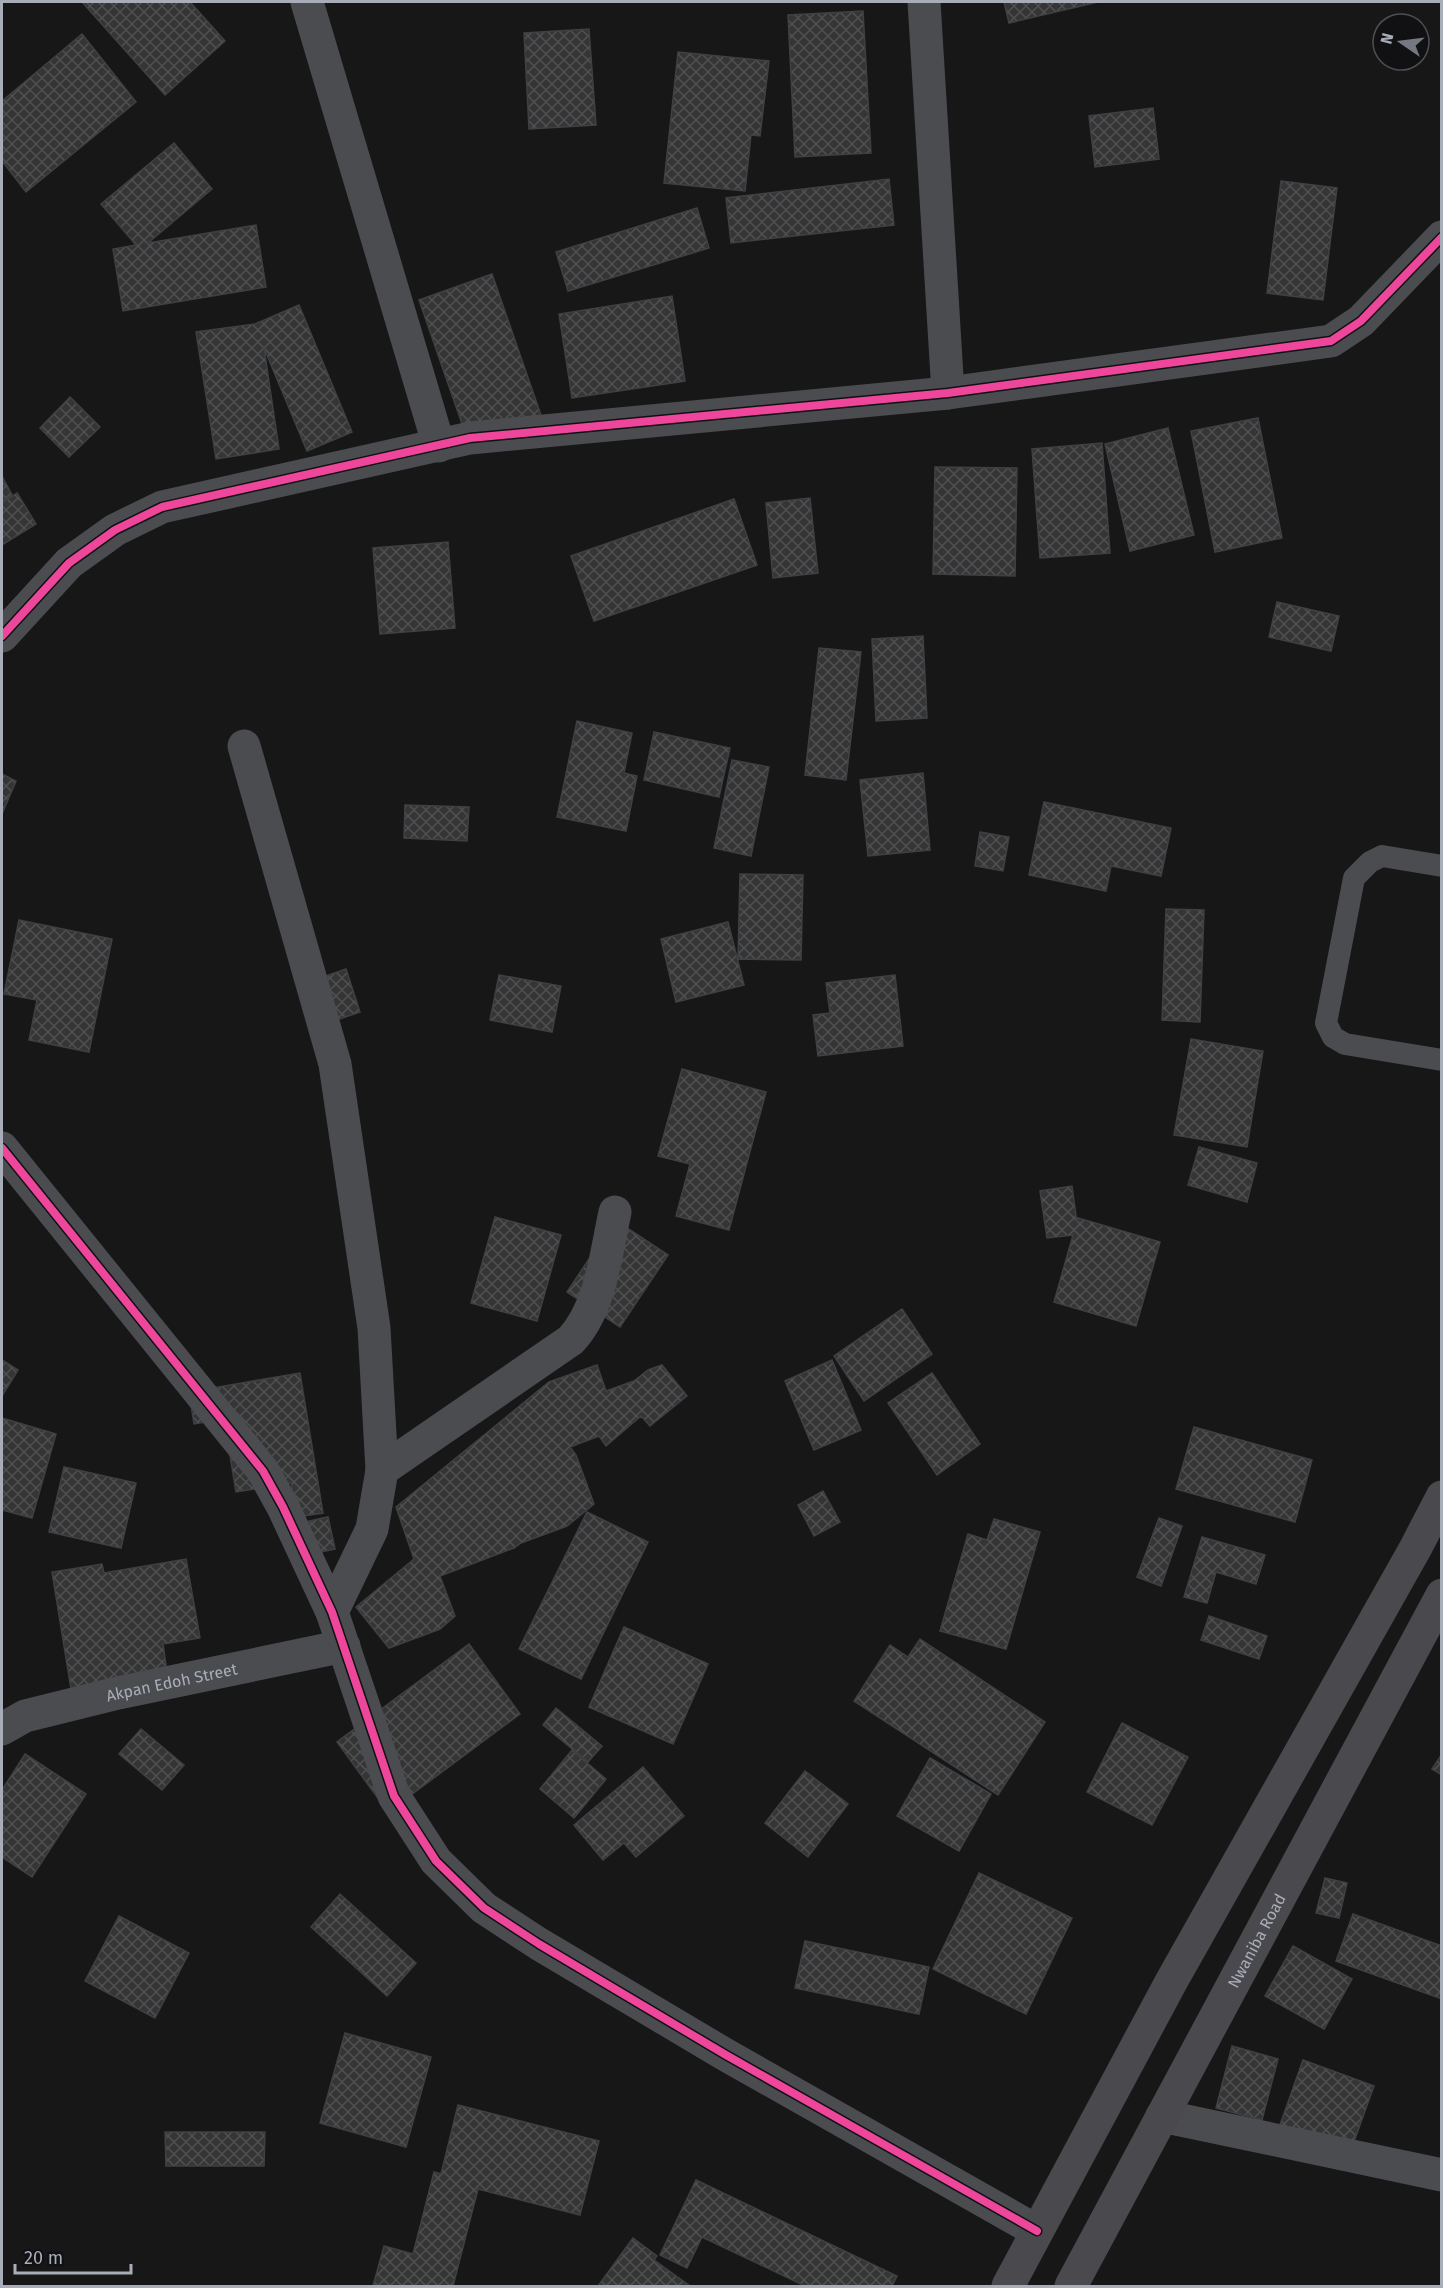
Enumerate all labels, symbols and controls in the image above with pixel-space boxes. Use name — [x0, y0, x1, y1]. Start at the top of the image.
north arrow — [1371, 12, 1431, 72]
text: N — [1376, 31, 1397, 46]
street label: Akpan Edoh Street — [104, 1659, 239, 1705]
street label: Nwaniba Road — [1223, 1890, 1289, 1991]
scale bar — [15, 2237, 130, 2275]
text: 20 m — [24, 2247, 63, 2269]

